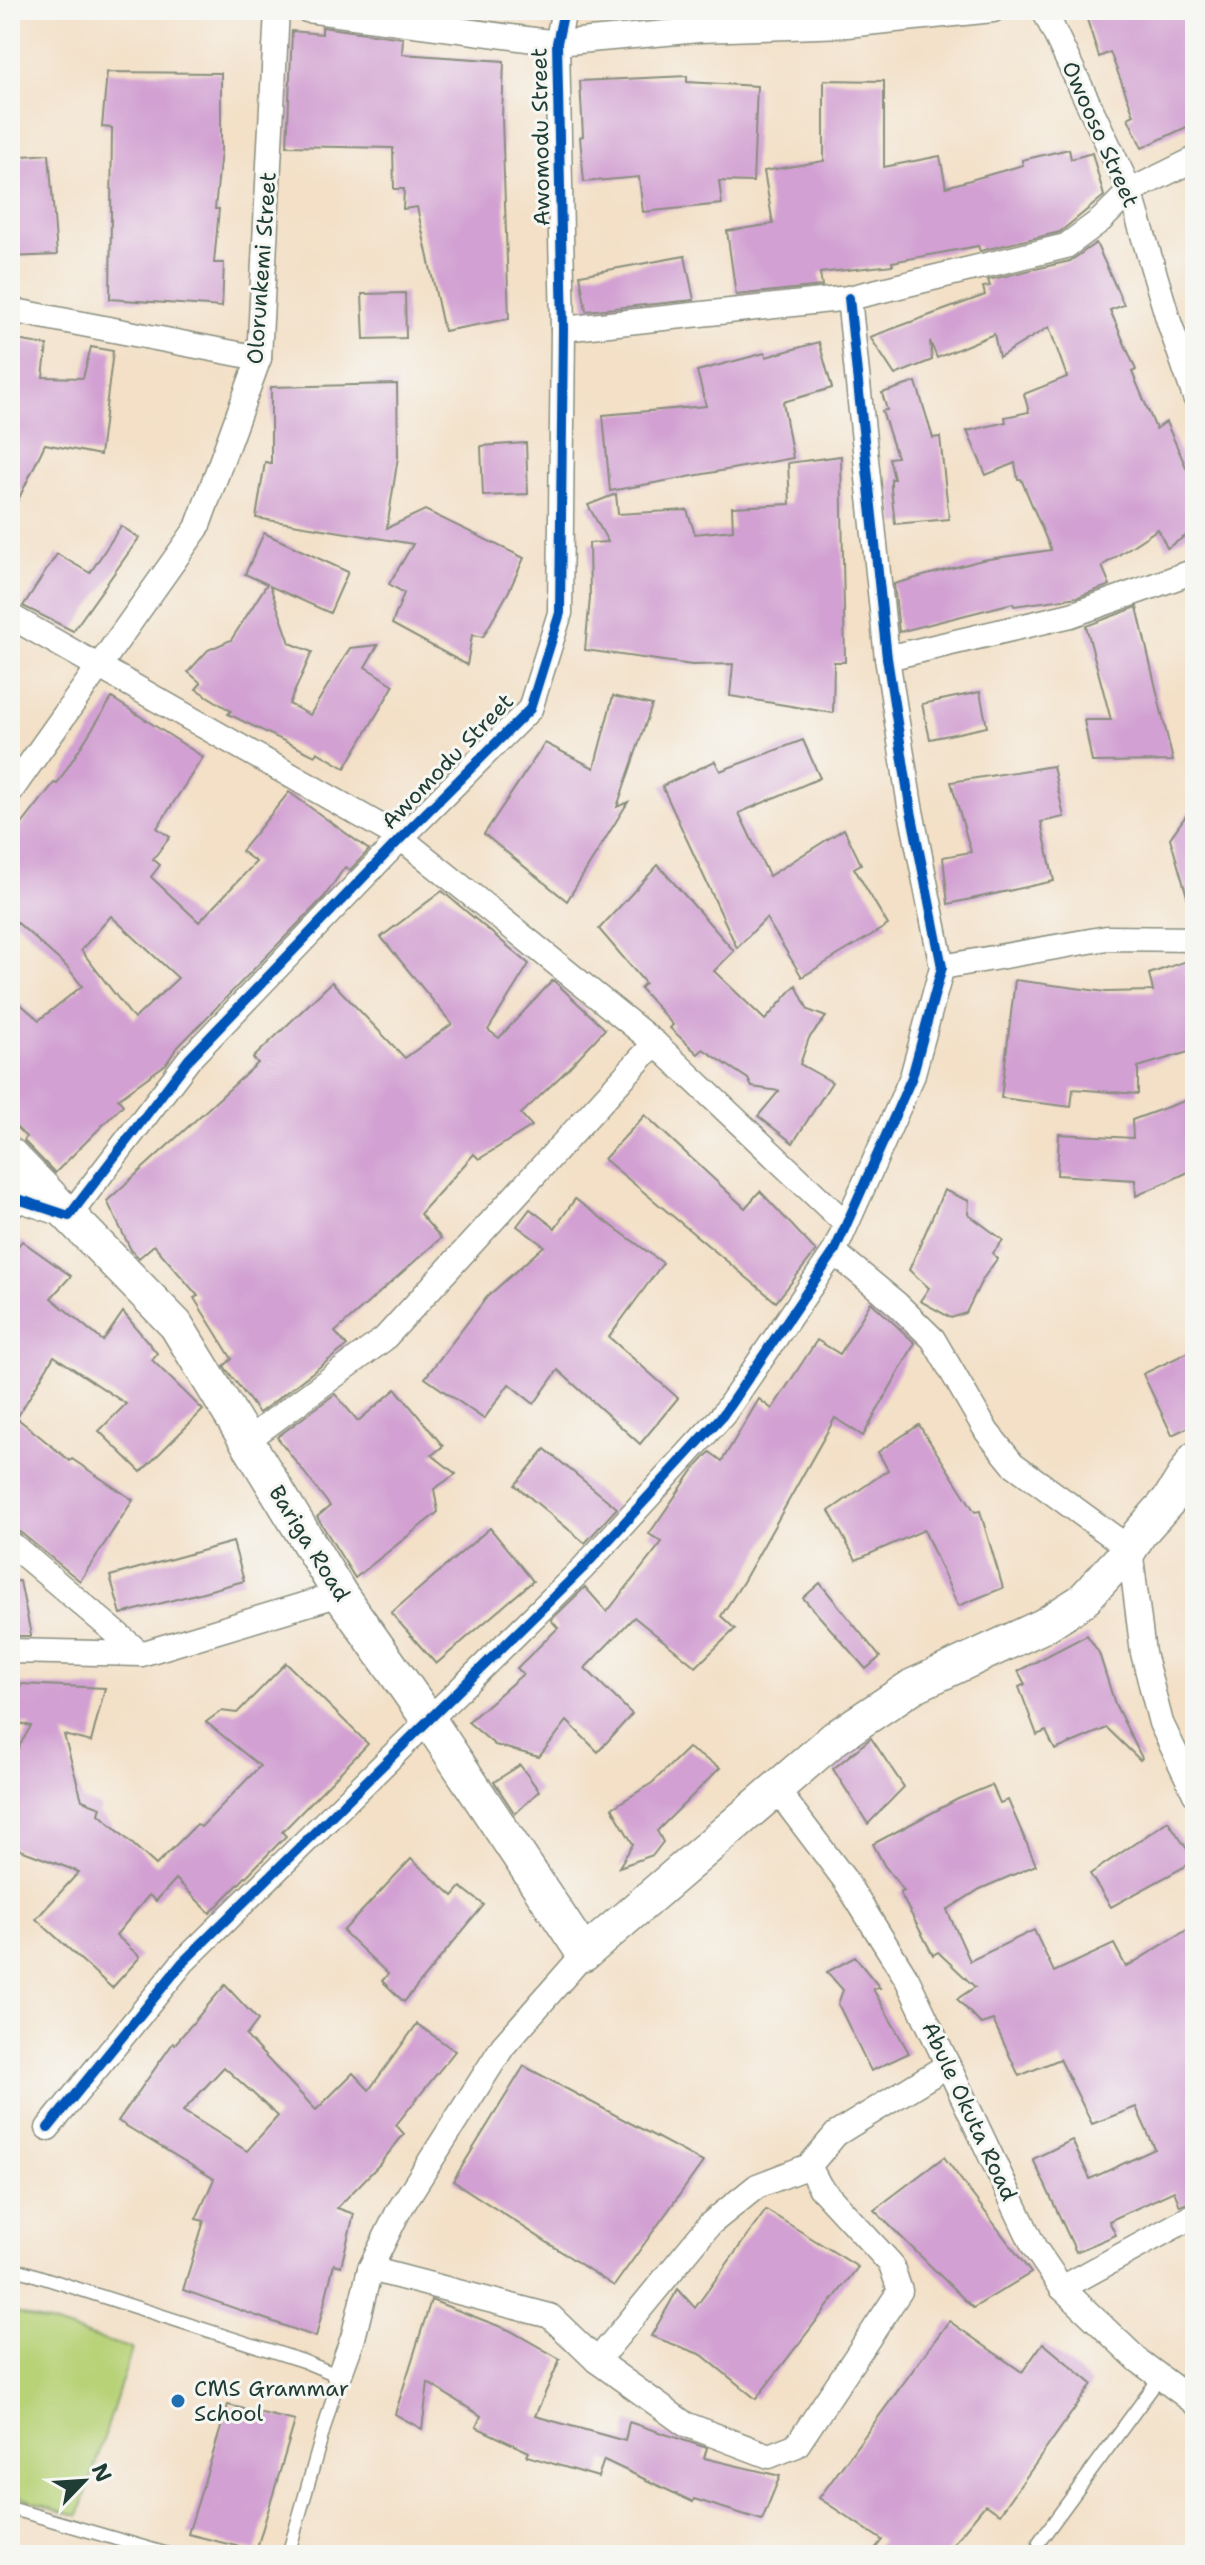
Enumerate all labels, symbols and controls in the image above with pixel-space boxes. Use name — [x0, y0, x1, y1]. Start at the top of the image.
street label: Awomodu Street — [524, 48, 557, 226]
street label: Owooso Street — [1055, 56, 1146, 212]
street label: Olorunkemi Street — [240, 171, 283, 365]
street label: Awomodu Street — [375, 687, 520, 836]
street label: Bariga Road — [262, 1480, 357, 1607]
street label: Abule Okuta Road — [915, 2017, 1024, 2205]
place label: CMS Grammar School — [194, 2374, 349, 2428]
marker: CMS Grammar School — [169, 2392, 187, 2410]
north arrow — [44, 2441, 124, 2521]
text: N — [85, 2459, 118, 2487]

